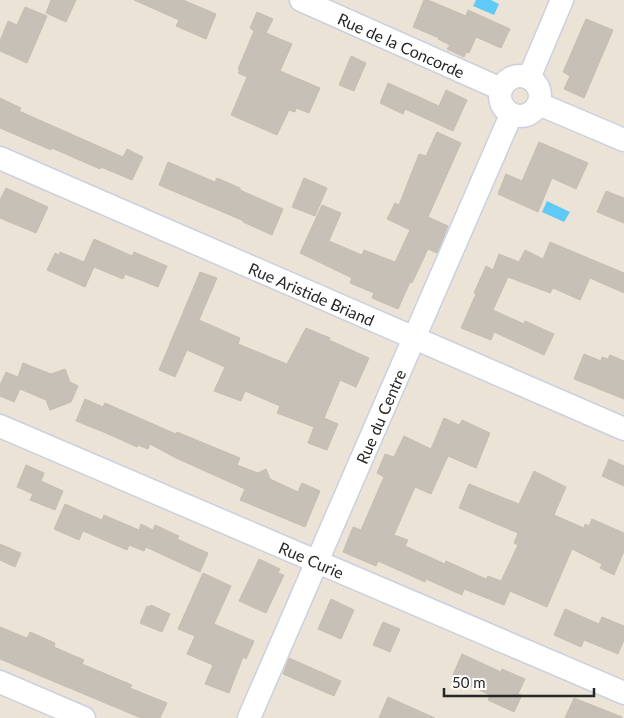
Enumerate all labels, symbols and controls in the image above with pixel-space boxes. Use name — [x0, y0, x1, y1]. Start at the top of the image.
street label: Rue de la Concorde — [335, 8, 468, 81]
street label: Rue Aristide Briand — [246, 258, 378, 329]
street label: Rue du Centre — [351, 366, 409, 466]
street label: Rue Curie — [276, 537, 347, 582]
scale bar — [444, 666, 594, 698]
text: 50 m — [452, 673, 486, 691]

